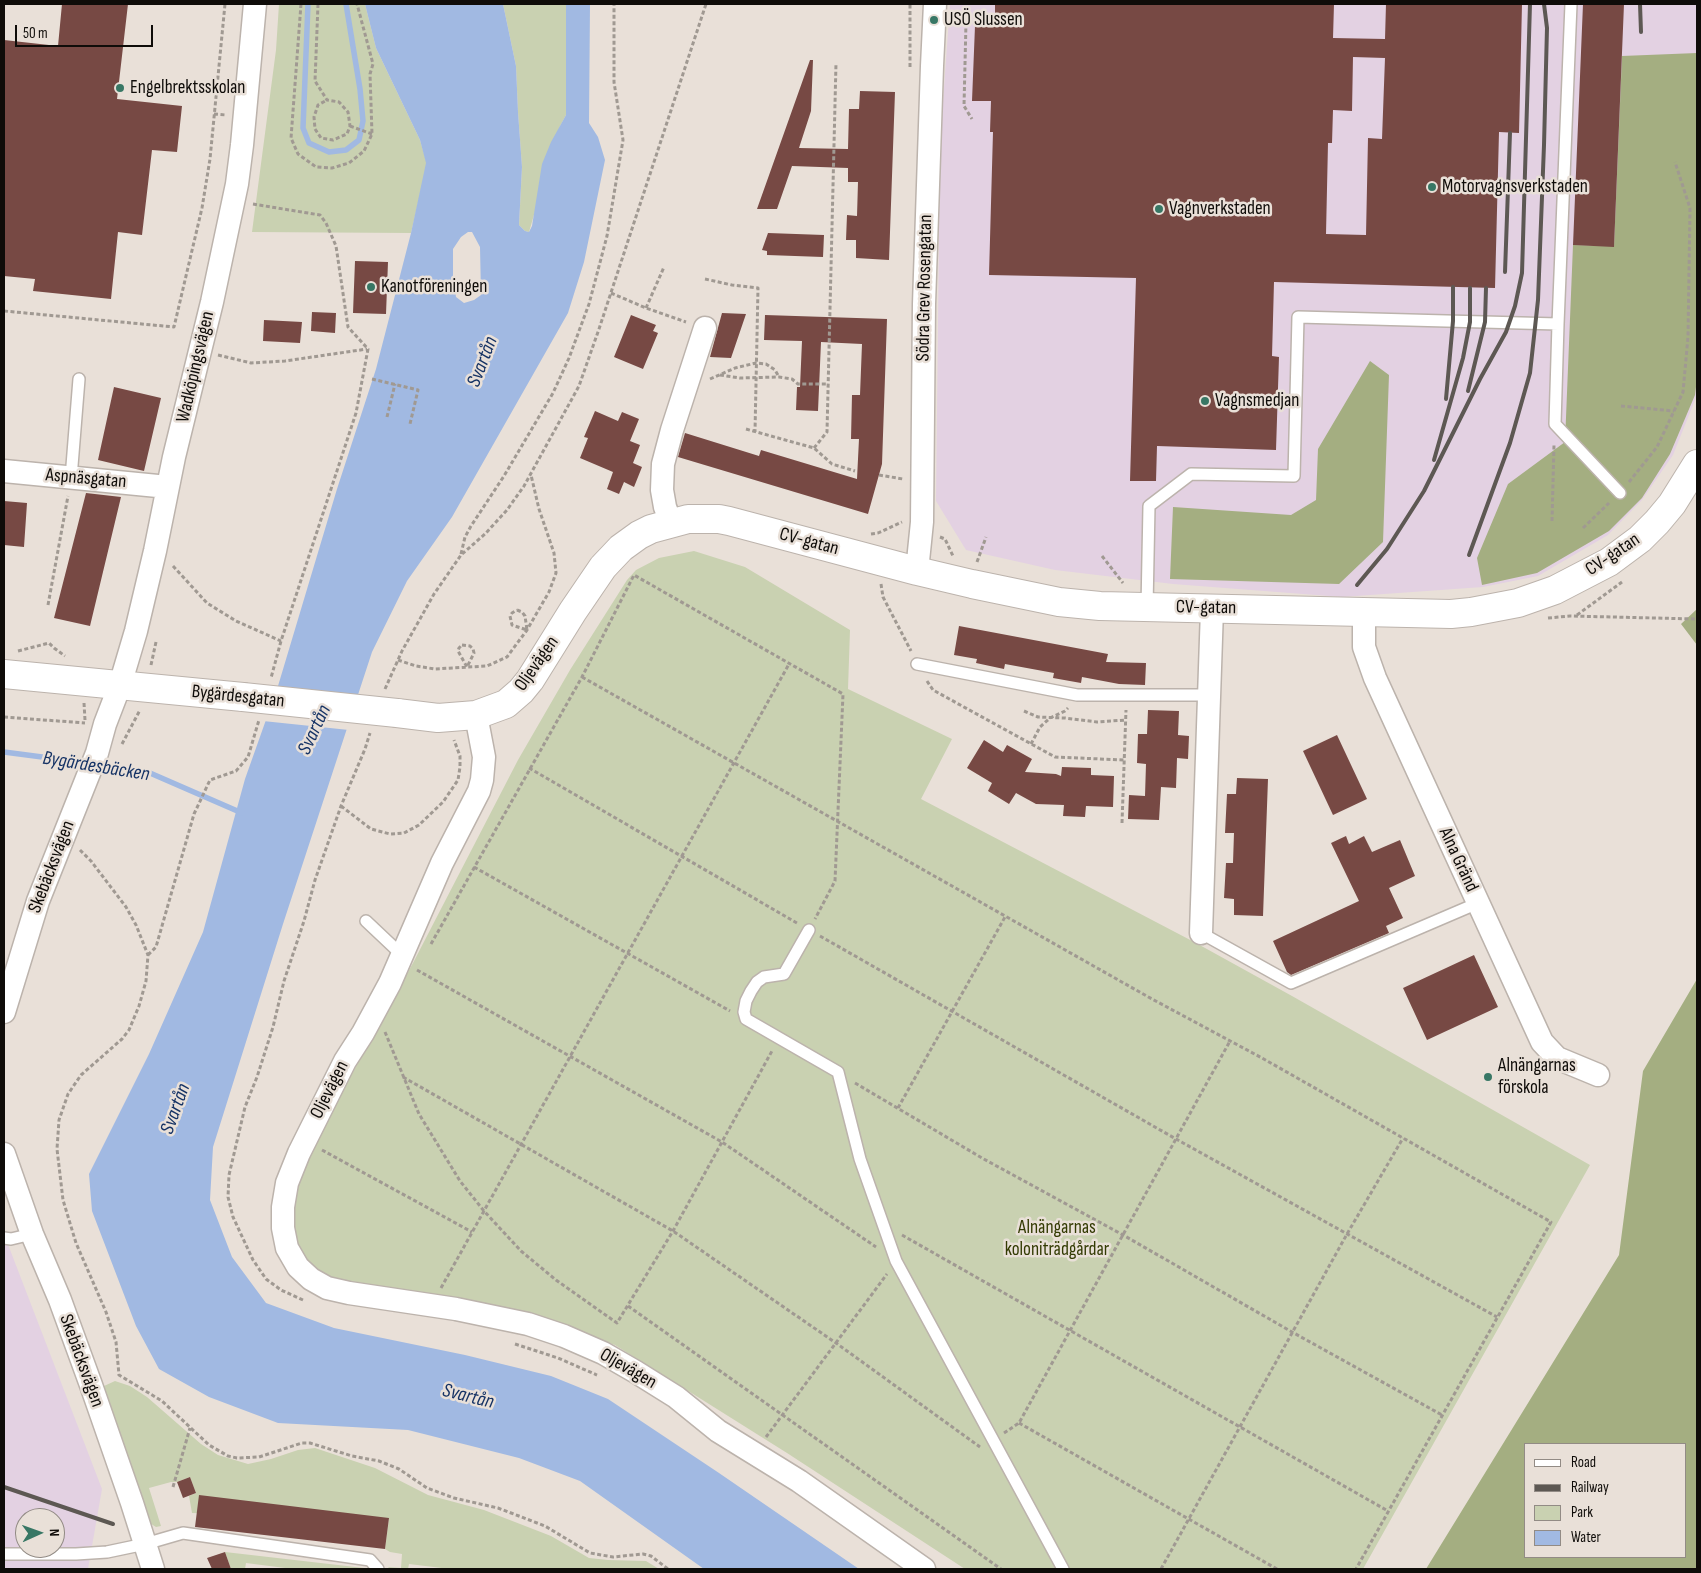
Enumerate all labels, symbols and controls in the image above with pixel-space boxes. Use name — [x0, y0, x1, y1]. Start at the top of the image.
place label: USÖ Slussen — [944, 9, 1023, 31]
marker: USÖ Slussen — [928, 14, 940, 26]
scale bar — [18, 15, 155, 47]
text: 50 m — [23, 24, 48, 43]
place label: Engelbrektsskolan — [130, 77, 246, 99]
marker: Engelbrektsskolan — [114, 82, 126, 94]
place label: Motorvagnsverkstaden — [1442, 176, 1588, 198]
marker: Motorvagnsverkstaden — [1426, 181, 1438, 193]
place label: Vagnverkstaden — [1169, 198, 1271, 220]
marker: Vagnverkstaden — [1153, 203, 1165, 215]
street label: Södra Grev Rosengatan — [912, 214, 938, 362]
place label: Kanotföreningen — [381, 276, 487, 298]
marker: Kanotföreningen — [365, 281, 377, 293]
street label: Wadköpingsvägen — [172, 309, 220, 425]
water label: Svartån — [462, 333, 504, 391]
place label: Vagnsmedjan — [1215, 390, 1299, 412]
marker: Vagnsmedjan — [1199, 395, 1211, 407]
street label: Aspnäsgatan — [45, 464, 127, 494]
street label: CV-gatan — [777, 523, 841, 561]
street label: CV-gatan — [1582, 529, 1644, 581]
street label: CV-gatan — [1176, 596, 1236, 620]
street label: Oljevägen — [510, 632, 564, 696]
street label: Bygärdesgatan — [191, 681, 285, 713]
water label: Svartån — [293, 701, 337, 759]
water label: Bygärdesbäcken — [41, 747, 151, 787]
street label: Skebäcksvägen — [24, 818, 80, 916]
street label: Alna Gränd — [1433, 824, 1483, 896]
place label: Alnängarnas förskola — [1498, 1055, 1576, 1099]
street label: Oljevägen — [306, 1057, 354, 1123]
marker: Alnängarnas förskola — [1482, 1071, 1494, 1083]
water label: Svartån — [156, 1080, 196, 1138]
park label: Alnängarnas koloniträdgårdar — [1005, 1217, 1109, 1261]
street label: Skebäcksvägen — [54, 1312, 108, 1410]
street label: Oljevägen — [596, 1344, 660, 1394]
water label: Svartån — [440, 1379, 496, 1415]
legend — [1524, 1443, 1686, 1558]
text: Road — [1571, 1453, 1596, 1472]
text: Railway — [1571, 1478, 1609, 1497]
text: Park — [1571, 1503, 1593, 1522]
north arrow — [15, 1508, 65, 1558]
text: N — [46, 1528, 63, 1537]
text: Water — [1571, 1528, 1601, 1547]

